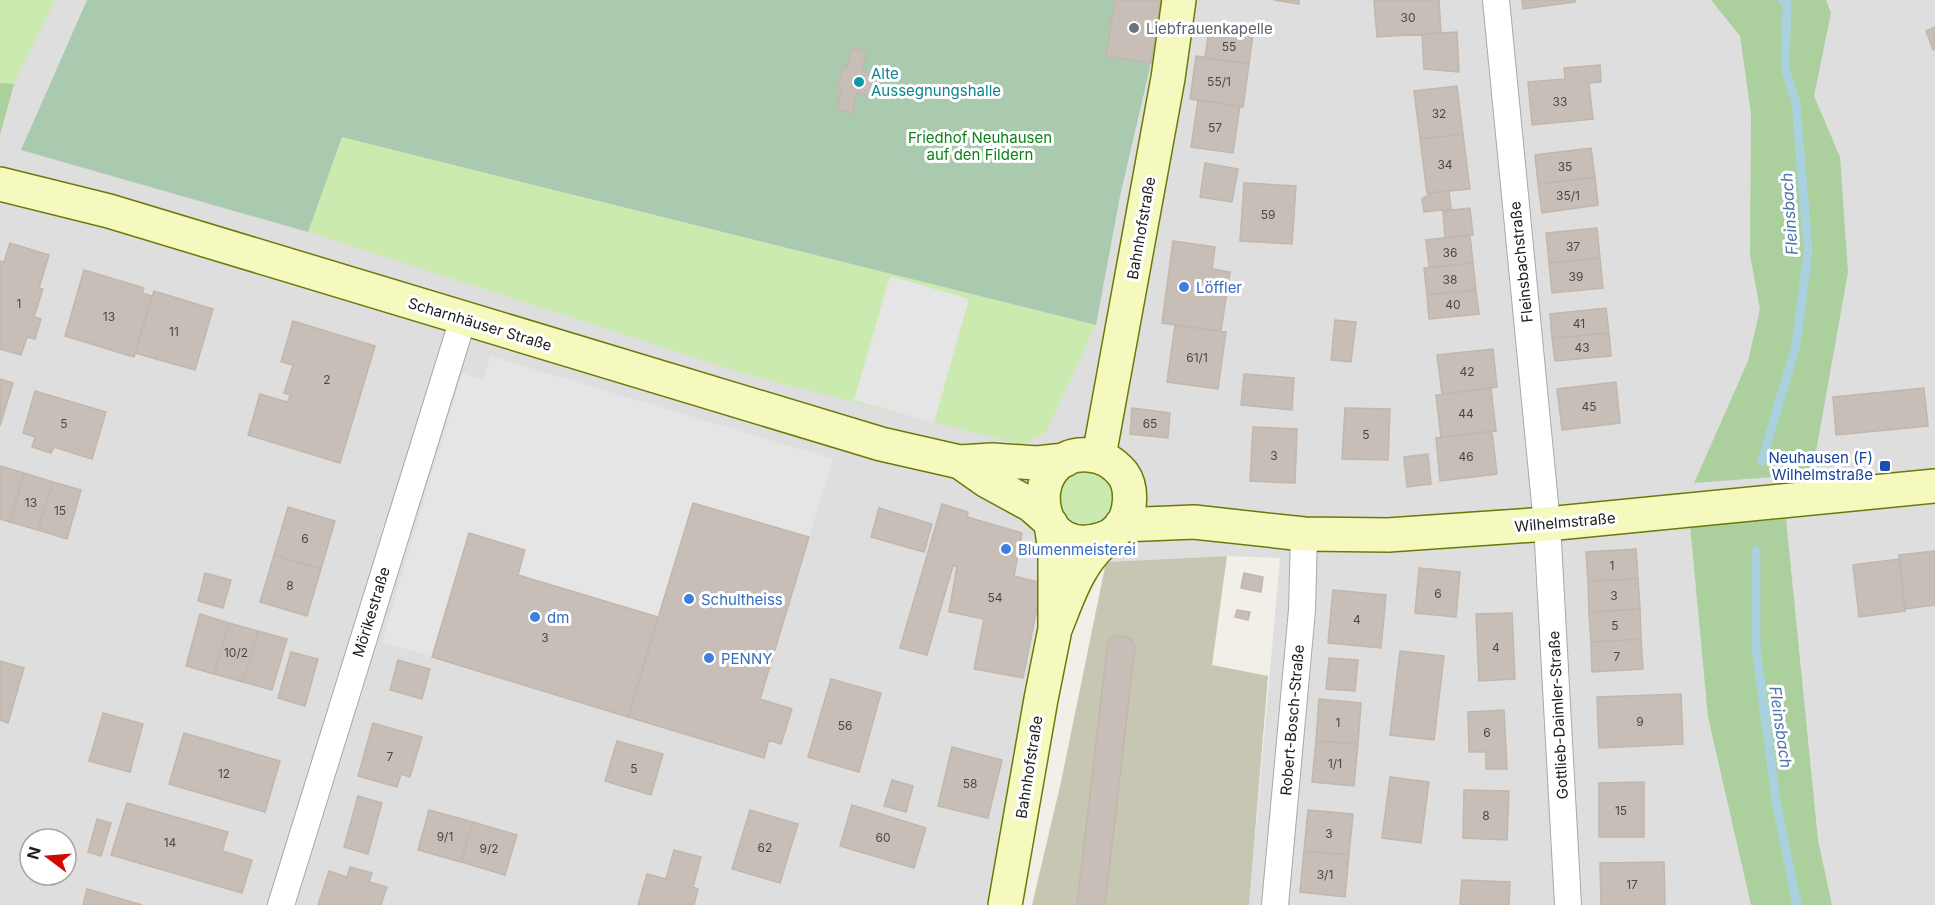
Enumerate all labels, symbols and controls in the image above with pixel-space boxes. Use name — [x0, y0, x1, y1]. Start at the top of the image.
house number: 30 — [1401, 10, 1415, 25]
place label: Liebfrauenkapelle — [1146, 19, 1273, 38]
marker: Liebfrauenkapelle — [1127, 21, 1141, 35]
house number: 55 — [1222, 39, 1236, 54]
place label: Alte Aussegnungshalle — [871, 64, 1001, 100]
house number: 55/1 — [1207, 74, 1231, 89]
marker: Alte Aussegnungshalle — [852, 75, 866, 89]
house number: 33 — [1553, 94, 1567, 109]
house number: 32 — [1432, 106, 1446, 121]
house number: 57 — [1208, 120, 1222, 135]
park label: Friedhof Neuhausen auf den Fildern — [908, 128, 1052, 164]
house number: 34 — [1437, 157, 1453, 172]
house number: 35 — [1558, 159, 1572, 174]
water label: Fleinsbach — [1776, 172, 1802, 256]
street label: Bahnhofstraße — [1123, 175, 1159, 281]
house number: 35/1 — [1556, 188, 1580, 203]
street label: Fleinsbachstraße — [1505, 200, 1537, 324]
house number: 59 — [1261, 207, 1275, 222]
house number: 37 — [1566, 239, 1580, 254]
house number: 36 — [1443, 245, 1457, 260]
house number: 39 — [1569, 269, 1583, 284]
house number: 38 — [1443, 272, 1457, 287]
place label: Löffler — [1196, 278, 1242, 297]
marker: Löffler — [1177, 280, 1191, 294]
street label: Scharnhäuser Straße — [406, 293, 554, 355]
house number: 1 — [17, 296, 21, 311]
house number: 40 — [1445, 297, 1461, 312]
house number: 13 — [103, 309, 115, 324]
house number: 41 — [1573, 316, 1585, 331]
house number: 11 — [169, 324, 179, 339]
house number: 43 — [1574, 340, 1590, 355]
house number: 61/1 — [1186, 350, 1208, 365]
house number: 42 — [1459, 364, 1475, 379]
house number: 2 — [323, 372, 331, 387]
house number: 45 — [1581, 399, 1597, 414]
house number: 44 — [1458, 406, 1474, 421]
house number: 5 — [60, 416, 68, 431]
house number: 65 — [1143, 416, 1157, 431]
house number: 5 — [1362, 427, 1370, 442]
house number: 3 — [1270, 448, 1278, 463]
place label: Neuhausen (F) Wilhelmstraße — [1768, 448, 1873, 484]
house number: 46 — [1458, 449, 1474, 464]
marker: Neuhausen (F) Wilhelmstraße — [1878, 459, 1892, 473]
house number: 13 — [25, 495, 37, 510]
house number: 15 — [54, 503, 66, 518]
street label: Wilhelmstraße — [1514, 508, 1616, 536]
house number: 6 — [301, 531, 309, 546]
place label: Blumenmeisterei — [1018, 540, 1136, 559]
marker: Blumenmeisterei — [999, 542, 1013, 556]
house number: 1 — [1610, 558, 1614, 573]
street label: Mörikestraße — [348, 564, 394, 660]
house number: 8 — [286, 578, 294, 593]
house number: 6 — [1434, 586, 1442, 601]
house number: 3 — [1610, 588, 1618, 603]
place label: Schultheiss — [701, 590, 783, 609]
house number: 54 — [987, 590, 1003, 605]
marker: Schultheiss — [682, 592, 696, 606]
place label: dm — [547, 608, 569, 627]
marker: dm — [528, 610, 542, 624]
house number: 4 — [1353, 612, 1361, 627]
house number: 5 — [1611, 618, 1619, 633]
house number: 3 — [541, 630, 549, 645]
street label: Gottlieb-Daimler-Straße — [1544, 630, 1572, 800]
house number: 4 — [1492, 640, 1500, 655]
street label: Robert-Bosch-Straße — [1276, 644, 1308, 796]
house number: 10/2 — [224, 645, 248, 660]
place label: PENNY — [721, 649, 772, 668]
house number: 7 — [1614, 649, 1621, 664]
marker: PENNY — [702, 651, 716, 665]
water label: Fleinsbach — [1765, 685, 1797, 769]
street label: Bahnhofstraße — [1011, 714, 1047, 820]
house number: 9 — [1636, 714, 1644, 729]
house number: 1 — [1336, 715, 1340, 730]
house number: 56 — [838, 718, 852, 733]
house number: 6 — [1483, 725, 1491, 740]
house number: 7 — [387, 749, 394, 764]
house number: 1/1 — [1328, 756, 1342, 771]
house number: 5 — [630, 761, 638, 776]
house number: 12 — [218, 766, 230, 781]
house number: 58 — [963, 776, 977, 791]
house number: 15 — [1615, 803, 1627, 818]
house number: 8 — [1482, 808, 1490, 823]
house number: 3 — [1325, 826, 1333, 841]
north arrow — [18, 827, 78, 887]
house number: 9/1 — [437, 829, 453, 844]
house number: 60 — [875, 830, 891, 845]
house number: 14 — [164, 835, 177, 850]
house number: 62 — [758, 840, 772, 855]
house number: 9/2 — [479, 841, 499, 856]
text: N — [22, 844, 45, 861]
house number: 3/1 — [1317, 867, 1333, 882]
house number: 17 — [1626, 877, 1638, 892]

